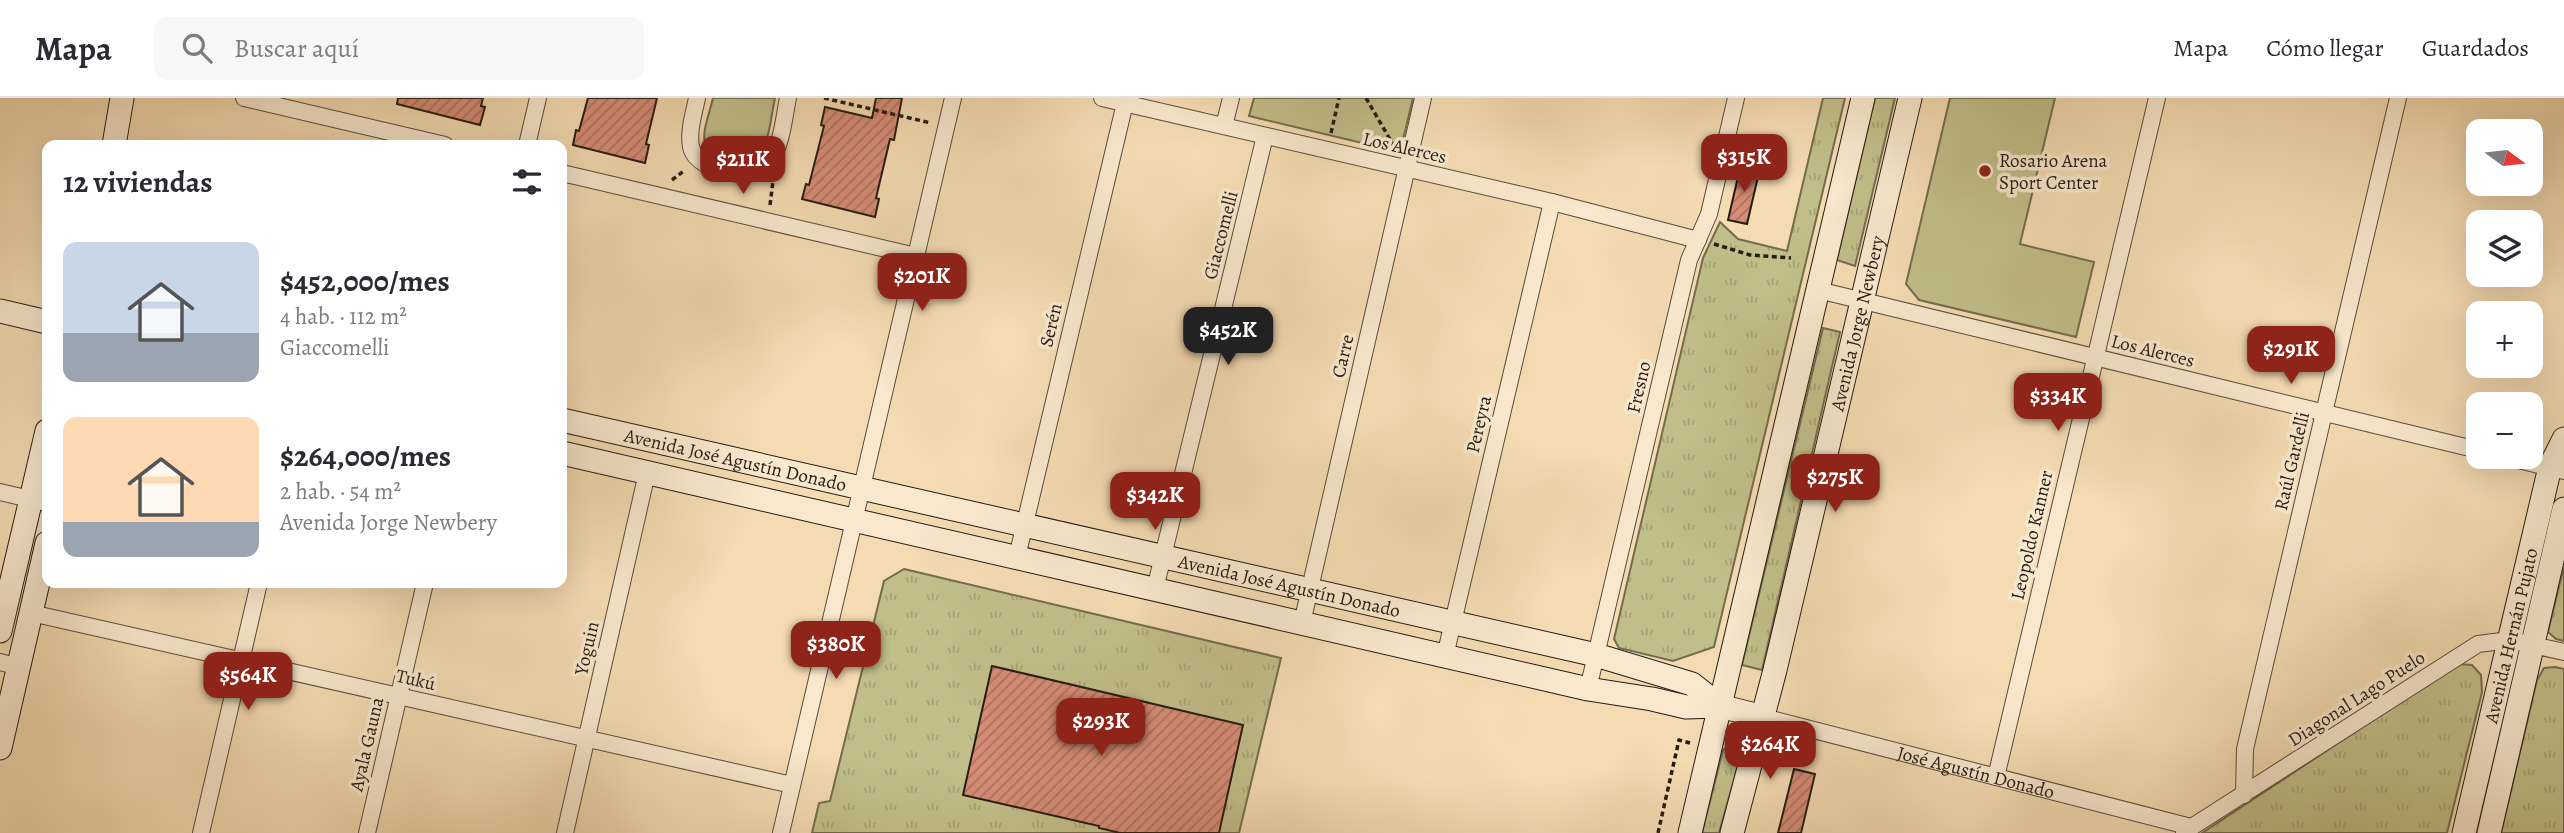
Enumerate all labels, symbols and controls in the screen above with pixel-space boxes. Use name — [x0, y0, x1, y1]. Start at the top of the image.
search box — [154, 17, 644, 80]
text: Mapa — [35, 26, 112, 71]
icon: search — [178, 29, 216, 67]
text: Buscar aquí — [234, 31, 359, 66]
text: Mapa — [2173, 32, 2228, 64]
text: Cómo llegar — [2266, 32, 2384, 64]
text: Guardados — [2422, 32, 2529, 64]
north arrow — [2466, 119, 2543, 196]
map controls — [2466, 119, 2543, 469]
street label: Los Alerces — [1360, 126, 1449, 170]
pin: $315K — [1695, 134, 1793, 194]
pin: $211K — [694, 136, 792, 196]
text: $315K — [1717, 141, 1771, 172]
text: $211K — [716, 143, 770, 174]
place label: Rosario Arena Sport Center — [1999, 148, 2108, 196]
text: 12 viviendas — [63, 162, 213, 202]
icon: filters — [508, 163, 546, 201]
marker: Rosario Arena Sport Center — [1977, 163, 1993, 179]
street label: Giaccomelli — [1197, 188, 1245, 282]
button: layers — [2466, 210, 2543, 287]
street label: Avenida Jorge Newbery — [1824, 233, 1891, 415]
pin: $201K — [873, 254, 971, 313]
text: $201K — [894, 260, 950, 291]
text: $452,000/mes — [280, 261, 450, 301]
icon: home — [119, 270, 203, 354]
text: 4 hab. · 112 m² — [280, 301, 407, 332]
street label: Serén — [1033, 301, 1069, 350]
button: + — [2466, 301, 2543, 378]
pin: $452K — [1179, 308, 1277, 367]
text: $452K — [1199, 314, 1257, 345]
pin: $291K — [2242, 327, 2340, 386]
street label: Los Alerces — [2108, 328, 2197, 374]
text: Giaccomelli — [280, 332, 390, 363]
street label: Carre — [1325, 332, 1361, 380]
text: $291K — [2263, 333, 2319, 364]
street label: Fresno — [1620, 359, 1658, 416]
pin: $334K — [2009, 374, 2107, 433]
text: $334K — [2030, 380, 2086, 411]
button: − — [2466, 392, 2543, 469]
street label: Pereyra — [1460, 393, 1498, 455]
street label: Raúl Gardelli — [2268, 409, 2316, 513]
street label: Avenida José Agustín Donado — [621, 422, 849, 498]
text: $264,000/mes — [280, 436, 451, 476]
icon: home — [119, 445, 203, 529]
pin: $275K — [1786, 454, 1884, 514]
text: $275K — [1807, 461, 1863, 492]
street label: Leopoldo Kanner — [2004, 468, 2060, 603]
pin: $342K — [1106, 472, 1204, 532]
text: 2 hab. · 54 m² — [280, 476, 401, 507]
text: $342K — [1126, 479, 1184, 510]
text: Avenida Jorge Newbery — [280, 507, 497, 538]
street label: Avenida Hernán Pujato — [2478, 545, 2545, 727]
street label: Avenida José Agustín Donado — [1175, 548, 1403, 624]
street label: Yoguin — [568, 619, 606, 679]
pin: $380K — [787, 622, 885, 681]
text: $380K — [807, 628, 865, 659]
street label: Diagonal Lago Puelo — [2283, 645, 2430, 753]
pin: $564K — [199, 652, 297, 712]
text: $564K — [219, 659, 277, 690]
street label: Tukú — [393, 663, 439, 697]
street label: Ayala Gauna — [343, 694, 390, 795]
pin: $293K — [1052, 698, 1150, 758]
text: $293K — [1072, 705, 1130, 736]
pin: $264K — [1721, 722, 1819, 781]
text: $264K — [1741, 728, 1799, 759]
street label: José Agustín Donado — [1895, 740, 2057, 805]

